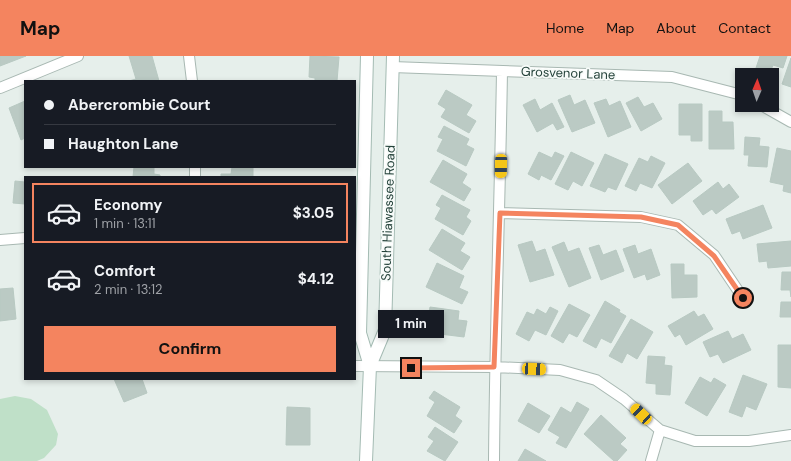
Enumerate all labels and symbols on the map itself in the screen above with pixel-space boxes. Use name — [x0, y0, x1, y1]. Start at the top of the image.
street label: Grosvenor Lane — [521, 63, 615, 83]
north arrow — [735, 68, 779, 112]
street label: South Hiawassee Road — [377, 145, 399, 281]
car — [495, 154, 507, 178]
route start — [734, 289, 752, 307]
callout: 1 min — [378, 310, 444, 338]
route end — [402, 359, 420, 377]
car — [522, 362, 546, 376]
car — [628, 401, 654, 427]

